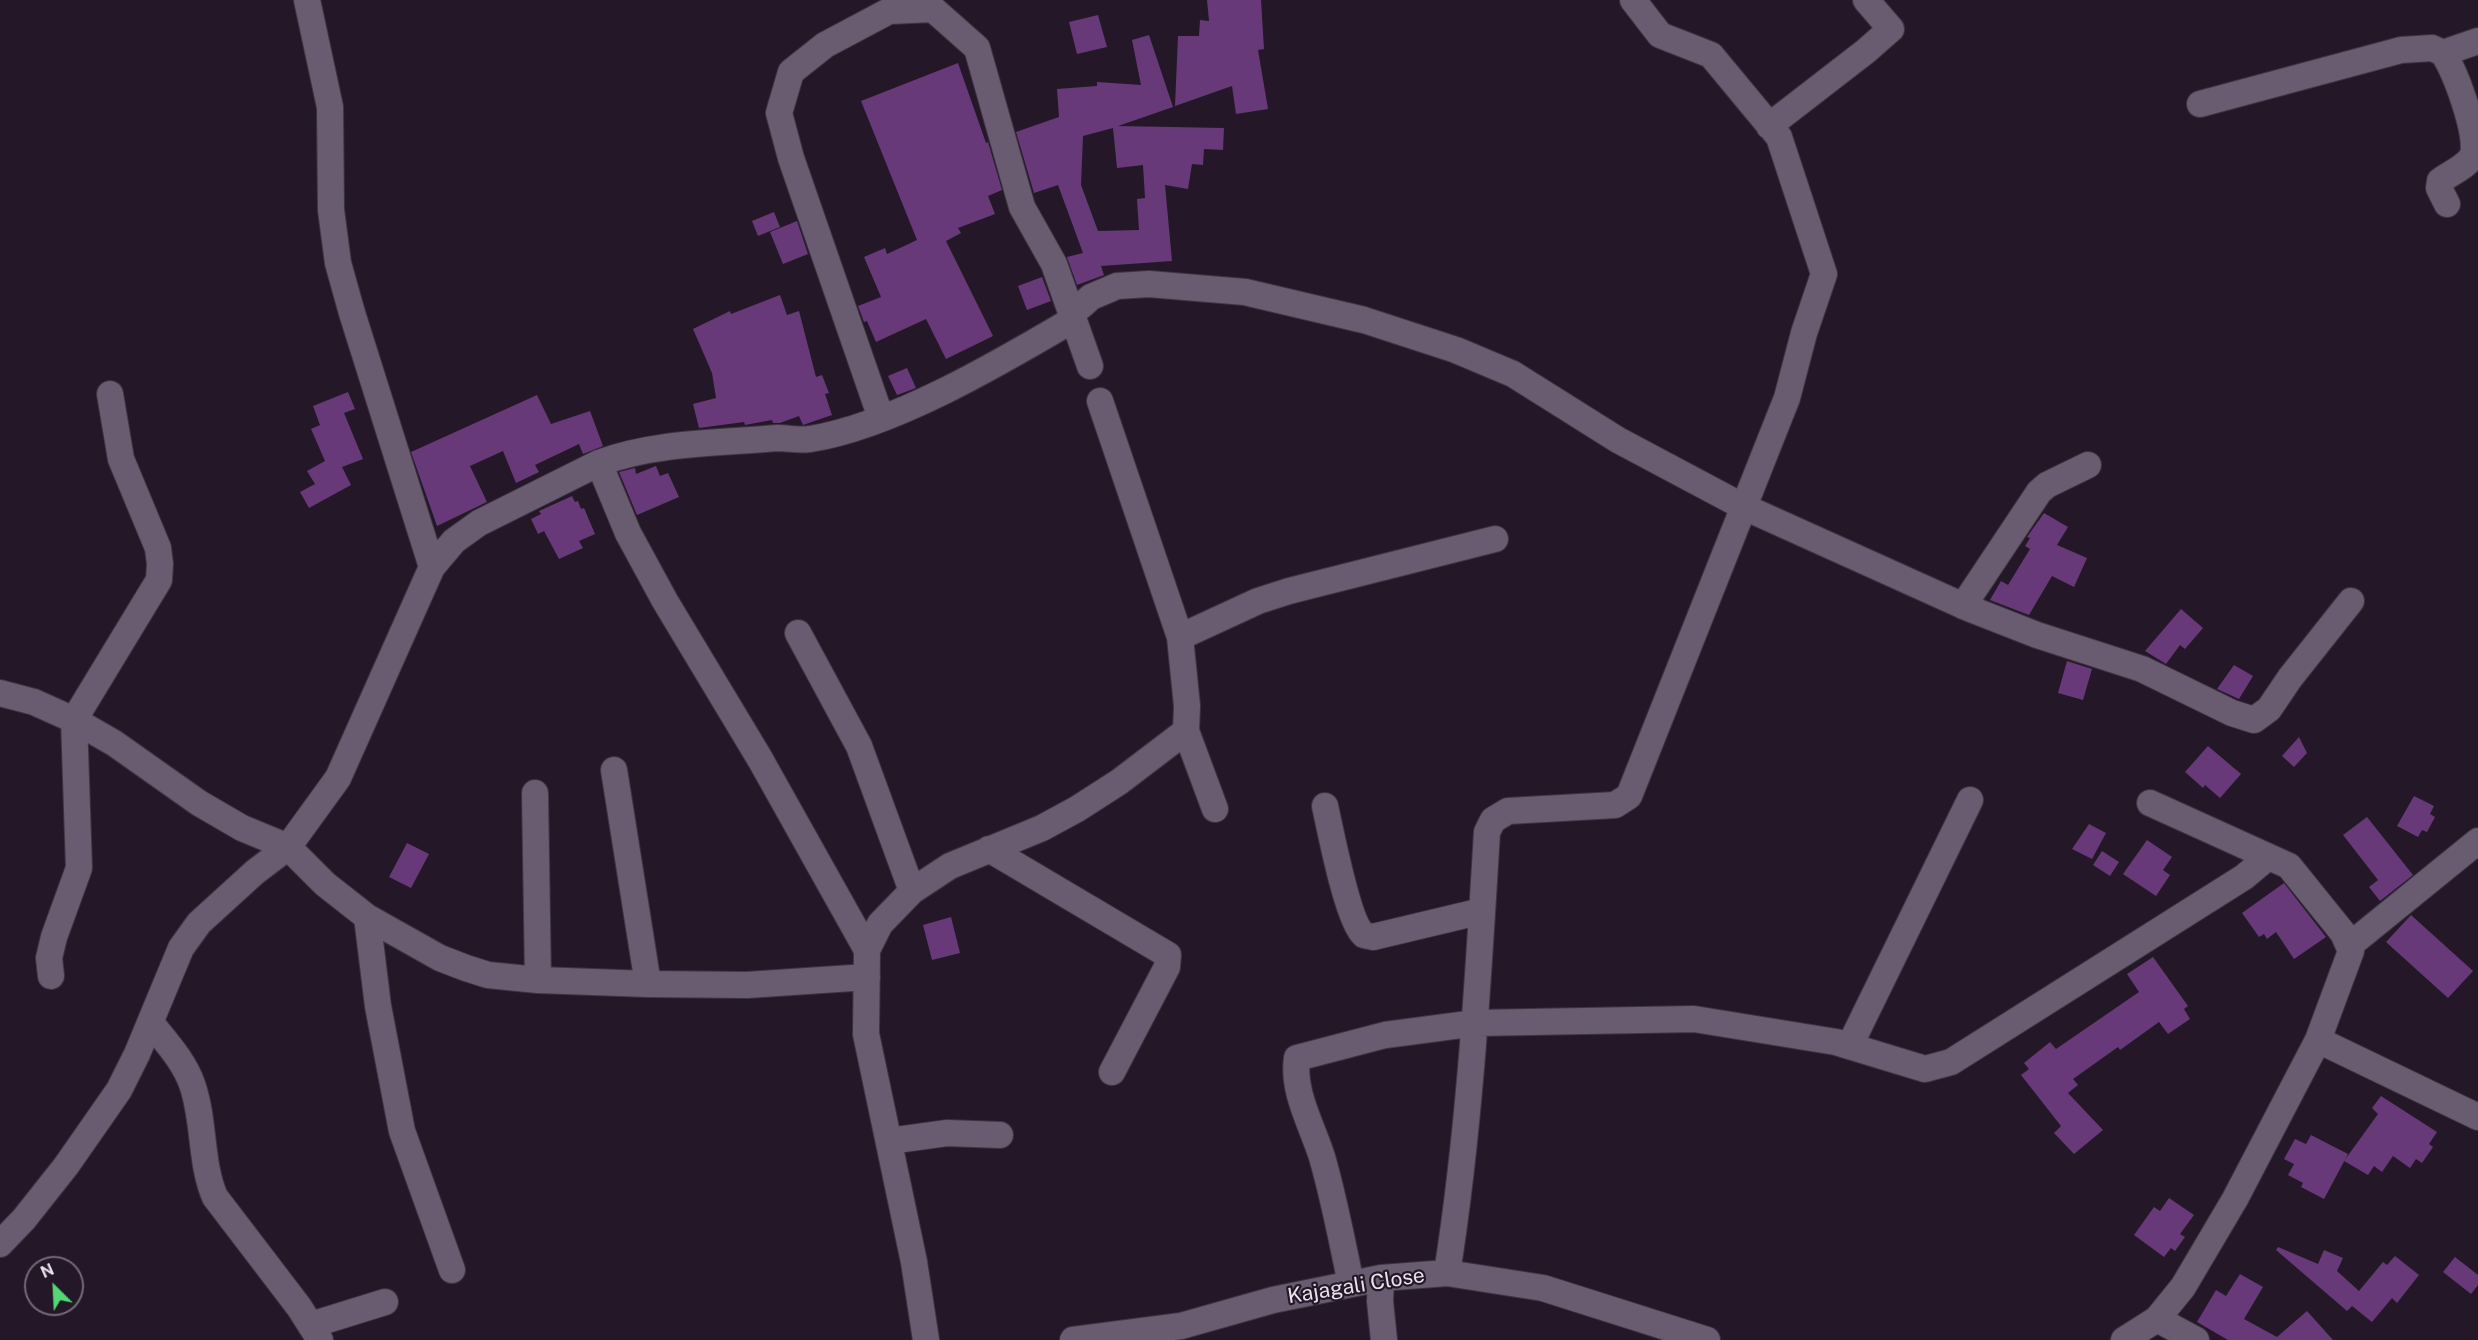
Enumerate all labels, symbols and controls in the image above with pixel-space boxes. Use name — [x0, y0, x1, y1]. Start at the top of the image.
north arrow — [24, 1256, 84, 1316]
text: N — [38, 1260, 57, 1282]
street label: Kajagali Close — [1286, 1263, 1426, 1309]

